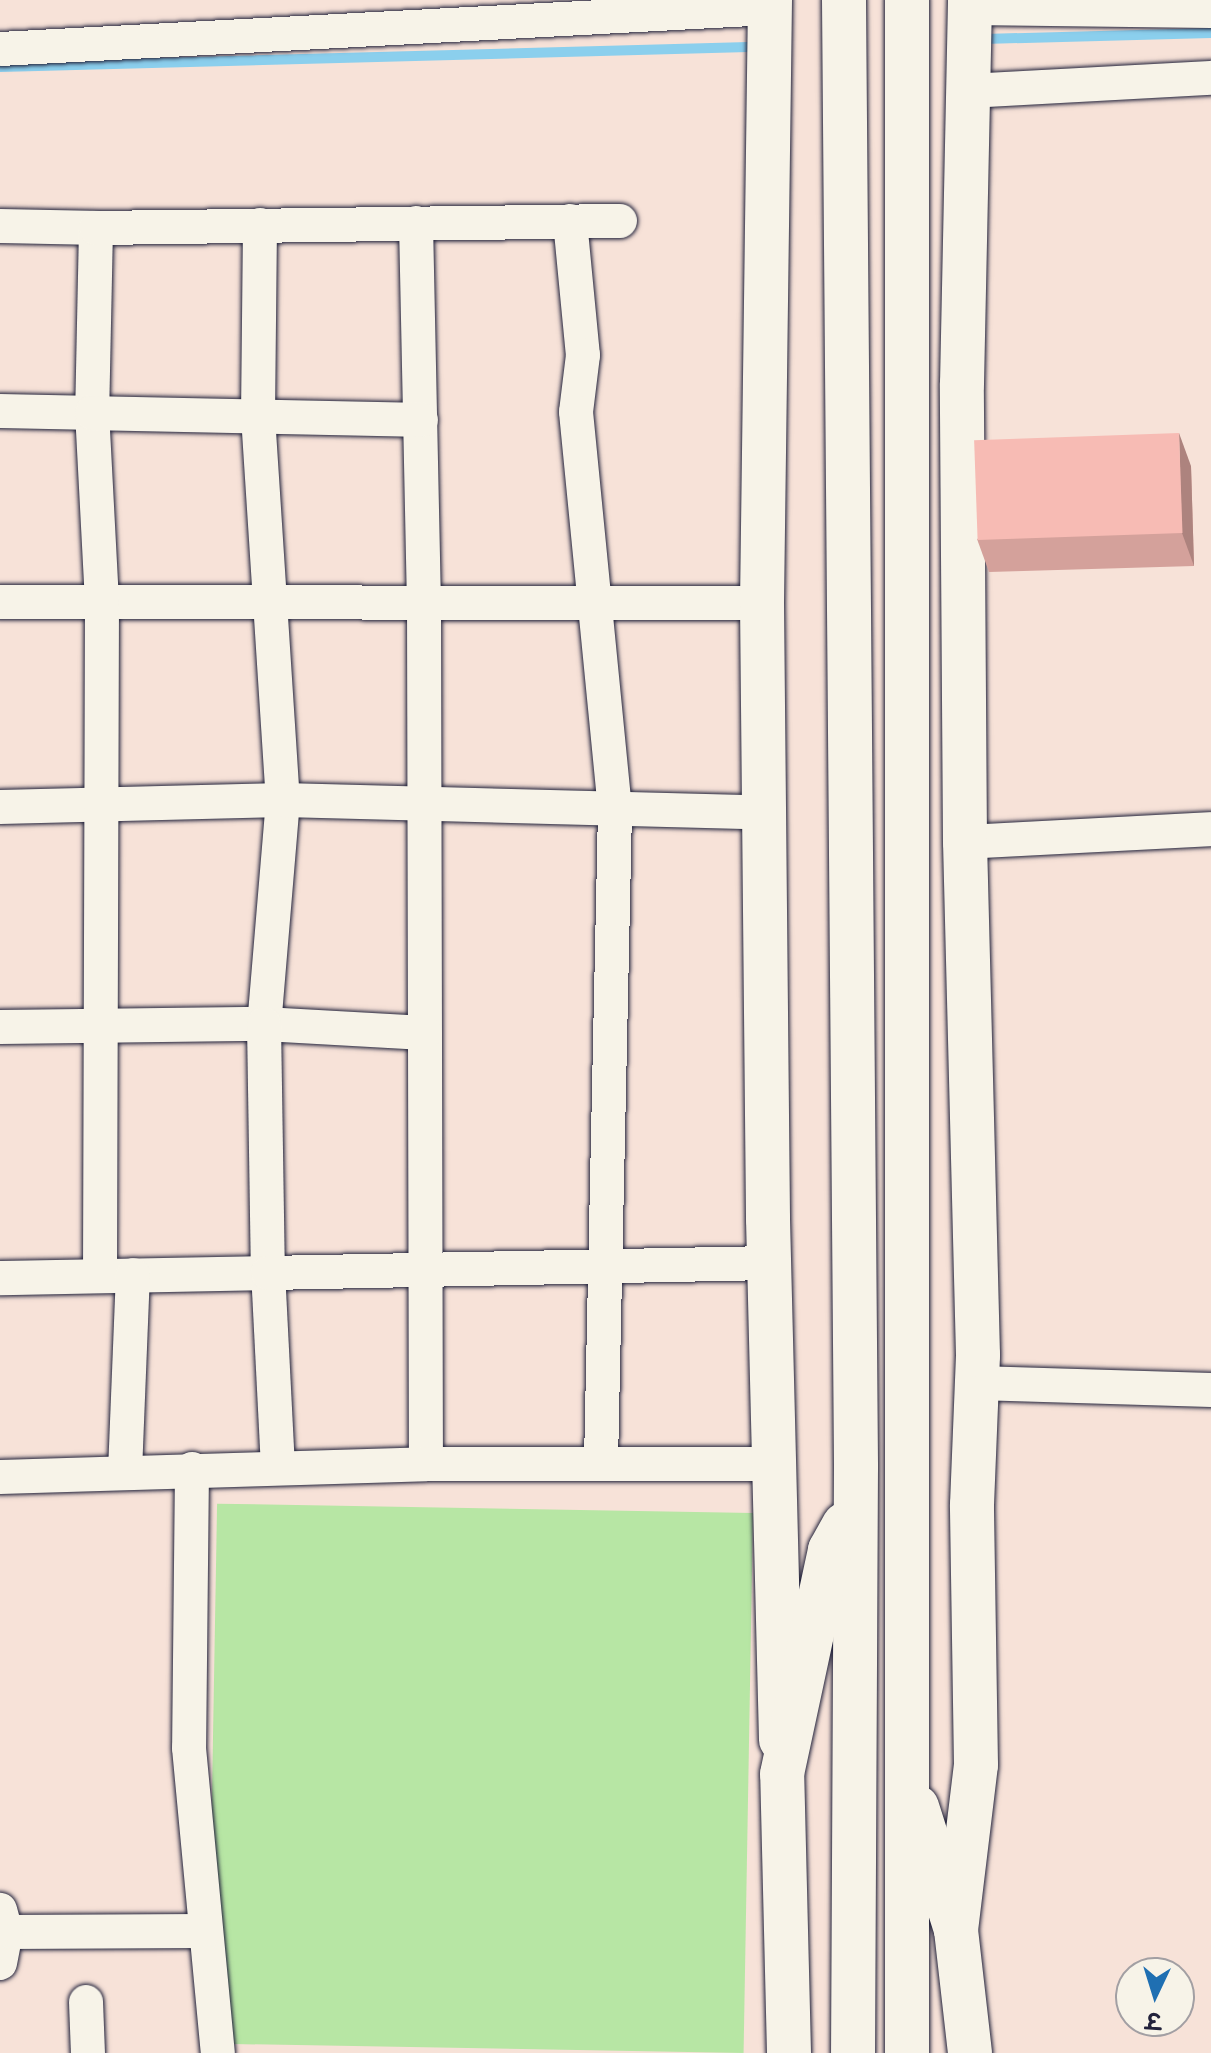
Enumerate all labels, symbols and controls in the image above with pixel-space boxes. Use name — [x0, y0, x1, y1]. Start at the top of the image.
north arrow — [1115, 1957, 1195, 2037]
text: उ — [1145, 2004, 1162, 2033]

